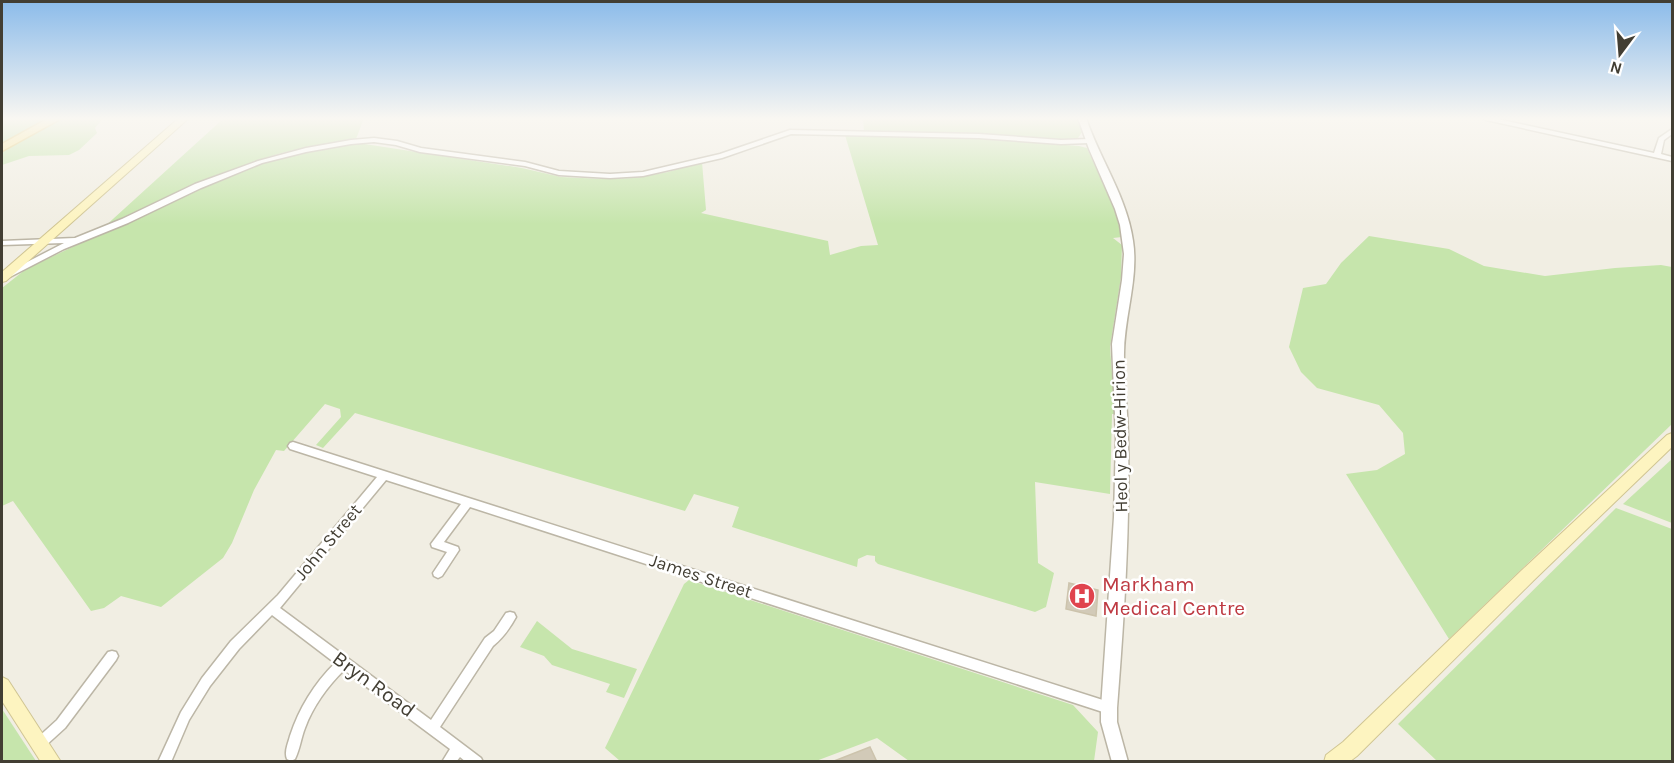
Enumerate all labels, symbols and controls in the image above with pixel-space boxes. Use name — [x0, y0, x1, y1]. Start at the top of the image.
north arrow — [1590, 24, 1650, 84]
text: N — [1608, 57, 1624, 79]
street label: Heol y Bedw-Hirion — [1108, 359, 1132, 513]
street label: John Street — [290, 499, 366, 585]
street label: James Street — [647, 549, 755, 603]
place label: Markham Medical Centre — [1102, 572, 1245, 620]
hospital icon: Markham Medical Centre — [1067, 581, 1097, 611]
street label: Bryn Road — [328, 646, 420, 722]

